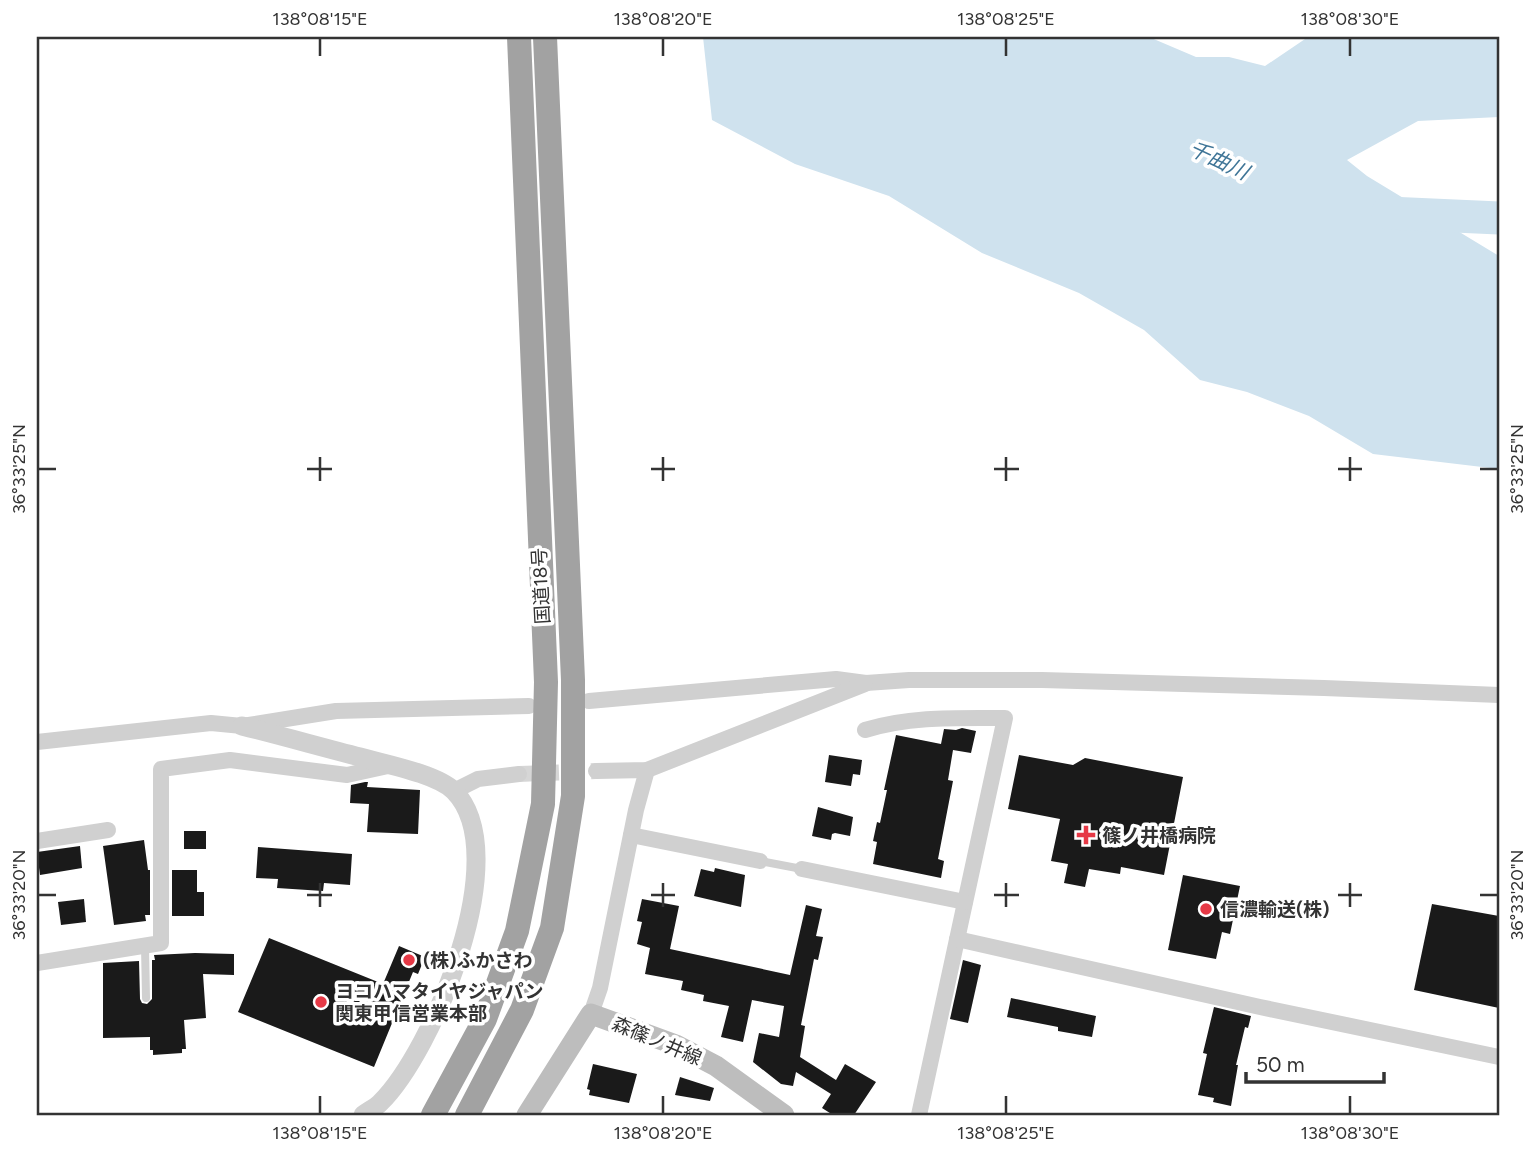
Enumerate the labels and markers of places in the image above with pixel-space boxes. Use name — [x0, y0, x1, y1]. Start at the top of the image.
place label: 篠ノ井橋病院 — [1102, 824, 1216, 847]
marker: 篠ノ井橋病院 — [1076, 825, 1096, 845]
place label: 信濃輸送(株) — [1220, 898, 1330, 921]
marker: 信濃輸送(株) — [1198, 901, 1214, 917]
place label: (株)ふかさわ — [423, 949, 533, 972]
marker: (株)ふかさわ — [401, 952, 417, 968]
place label: ヨコハマタイヤジャパン 関東甲信営業本部 — [335, 980, 543, 1025]
marker: ヨコハマタイヤジャパン 関東甲信営業本部 — [313, 994, 329, 1010]

